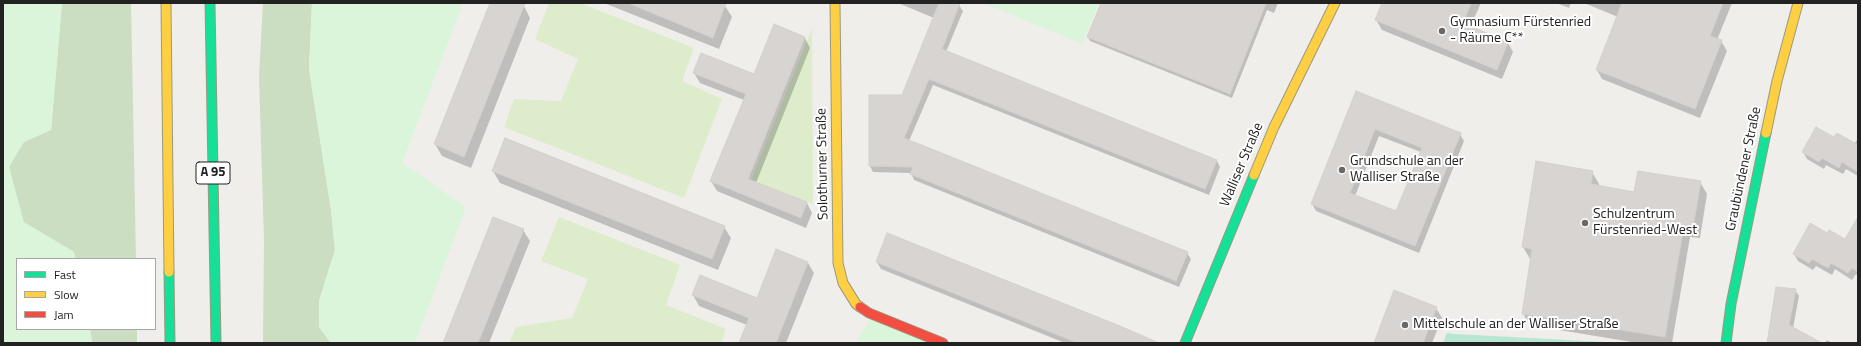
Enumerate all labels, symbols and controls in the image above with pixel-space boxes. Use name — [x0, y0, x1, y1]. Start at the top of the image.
place label: Gymnasium Fürstenried - Räume C** — [1450, 15, 1591, 48]
marker: Gymnasium Fürstenried - Räume C** — [1437, 26, 1447, 36]
street label: Graubündener Straße — [1723, 105, 1765, 233]
street label: Solothurner Straße — [814, 108, 832, 220]
street label: Walliser Straße — [1217, 120, 1267, 210]
place label: Grundschule an der Walliser Straße — [1350, 154, 1464, 186]
road number: A 95 — [196, 162, 230, 184]
marker: Grundschule an der Walliser Straße — [1337, 165, 1347, 175]
place label: Schulzentrum Fürstenried-West — [1593, 207, 1697, 240]
marker: Schulzentrum Fürstenried-West — [1580, 218, 1590, 228]
legend — [16, 258, 156, 330]
text: Fast — [54, 265, 76, 284]
text: Slow — [54, 285, 79, 304]
text: Jam — [54, 305, 74, 324]
place label: Mittelschule an der Walliser Straße — [1413, 317, 1619, 333]
marker: Mittelschule an der Walliser Straße — [1400, 320, 1410, 330]

